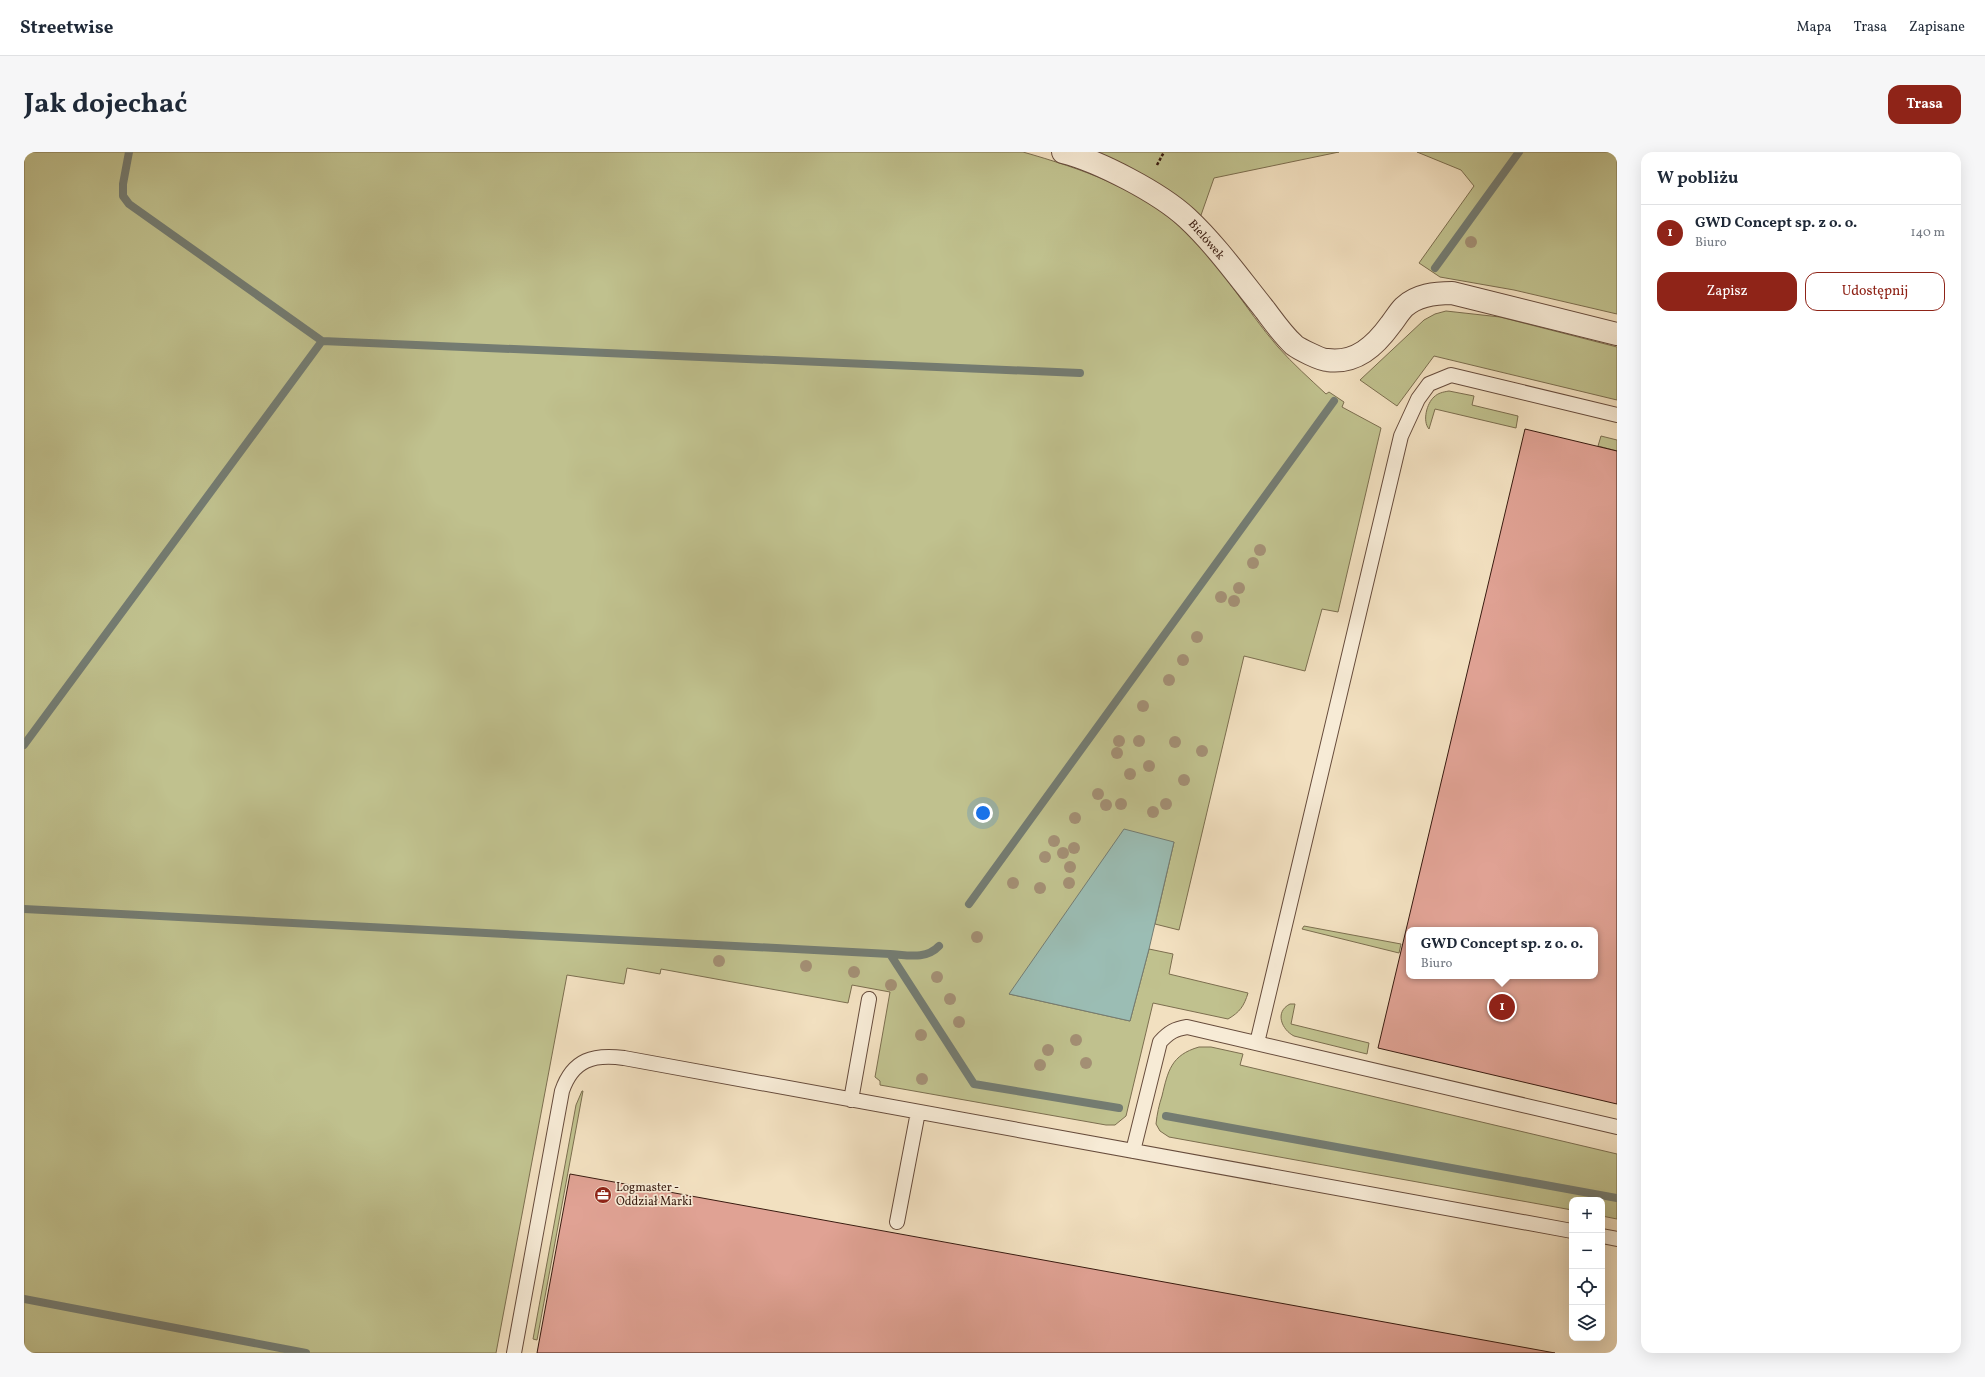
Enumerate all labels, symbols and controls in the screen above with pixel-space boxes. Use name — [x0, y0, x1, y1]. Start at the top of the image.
text: Streetwise — [20, 15, 113, 41]
text: Mapa — [1797, 18, 1832, 37]
text: Trasa — [1854, 18, 1887, 37]
text: Zapisane — [1909, 18, 1965, 37]
text: Jak dojechać — [24, 85, 187, 124]
button: Trasa — [1888, 85, 1961, 124]
text: W pobliżu — [1657, 167, 1738, 190]
text: GWD Concept sp. z o. o. — [1695, 213, 1857, 234]
street label: Bielówek — [1184, 217, 1228, 264]
text: 1 — [1667, 224, 1673, 242]
text: 140 m — [1911, 224, 1945, 242]
text: Biuro — [1695, 234, 1727, 252]
button: Zapisz — [1657, 272, 1797, 311]
button: Udostępnij — [1805, 272, 1945, 311]
your location — [973, 803, 993, 823]
popup — [1406, 927, 1598, 979]
text: GWD Concept sp. z o. o. — [1421, 934, 1583, 955]
text: Biuro — [1421, 955, 1453, 973]
pin: 1 — [1489, 992, 1515, 1022]
place label: Logmaster - Oddział Marki — [616, 1180, 693, 1210]
office icon: Logmaster - Oddział Marki — [593, 1185, 613, 1205]
map controls — [1569, 1197, 1605, 1341]
button: + — [1569, 1197, 1605, 1233]
button: − — [1569, 1233, 1605, 1269]
button: locate — [1569, 1269, 1605, 1305]
button: layers — [1569, 1305, 1605, 1341]

